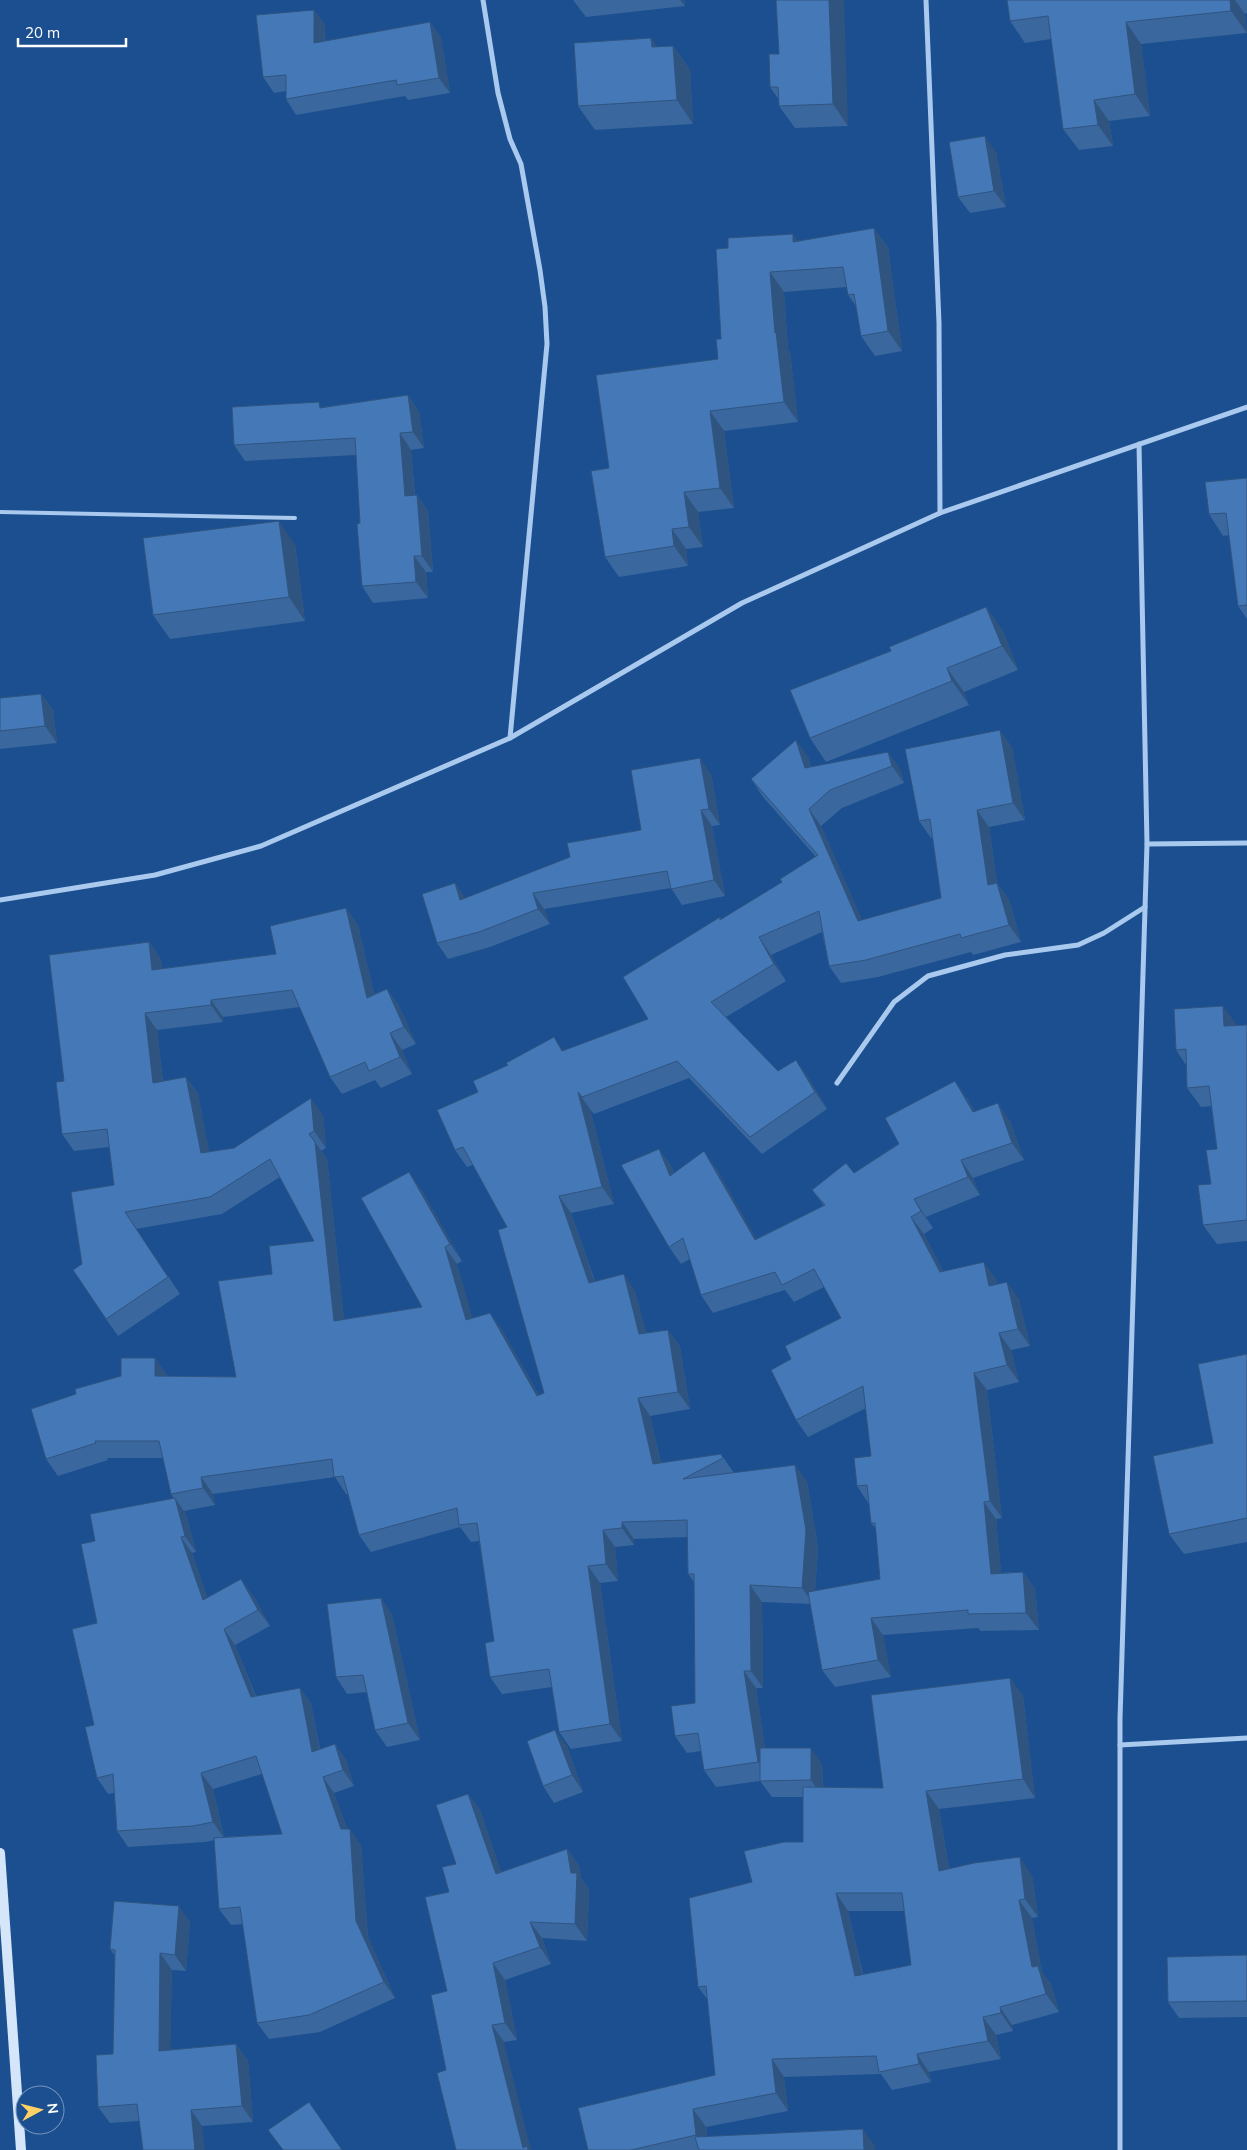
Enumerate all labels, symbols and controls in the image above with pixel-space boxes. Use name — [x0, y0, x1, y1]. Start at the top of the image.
scale bar — [18, 15, 125, 47]
text: 20 m — [25, 23, 60, 42]
north arrow — [15, 2085, 65, 2135]
text: N — [43, 2102, 62, 2115]

